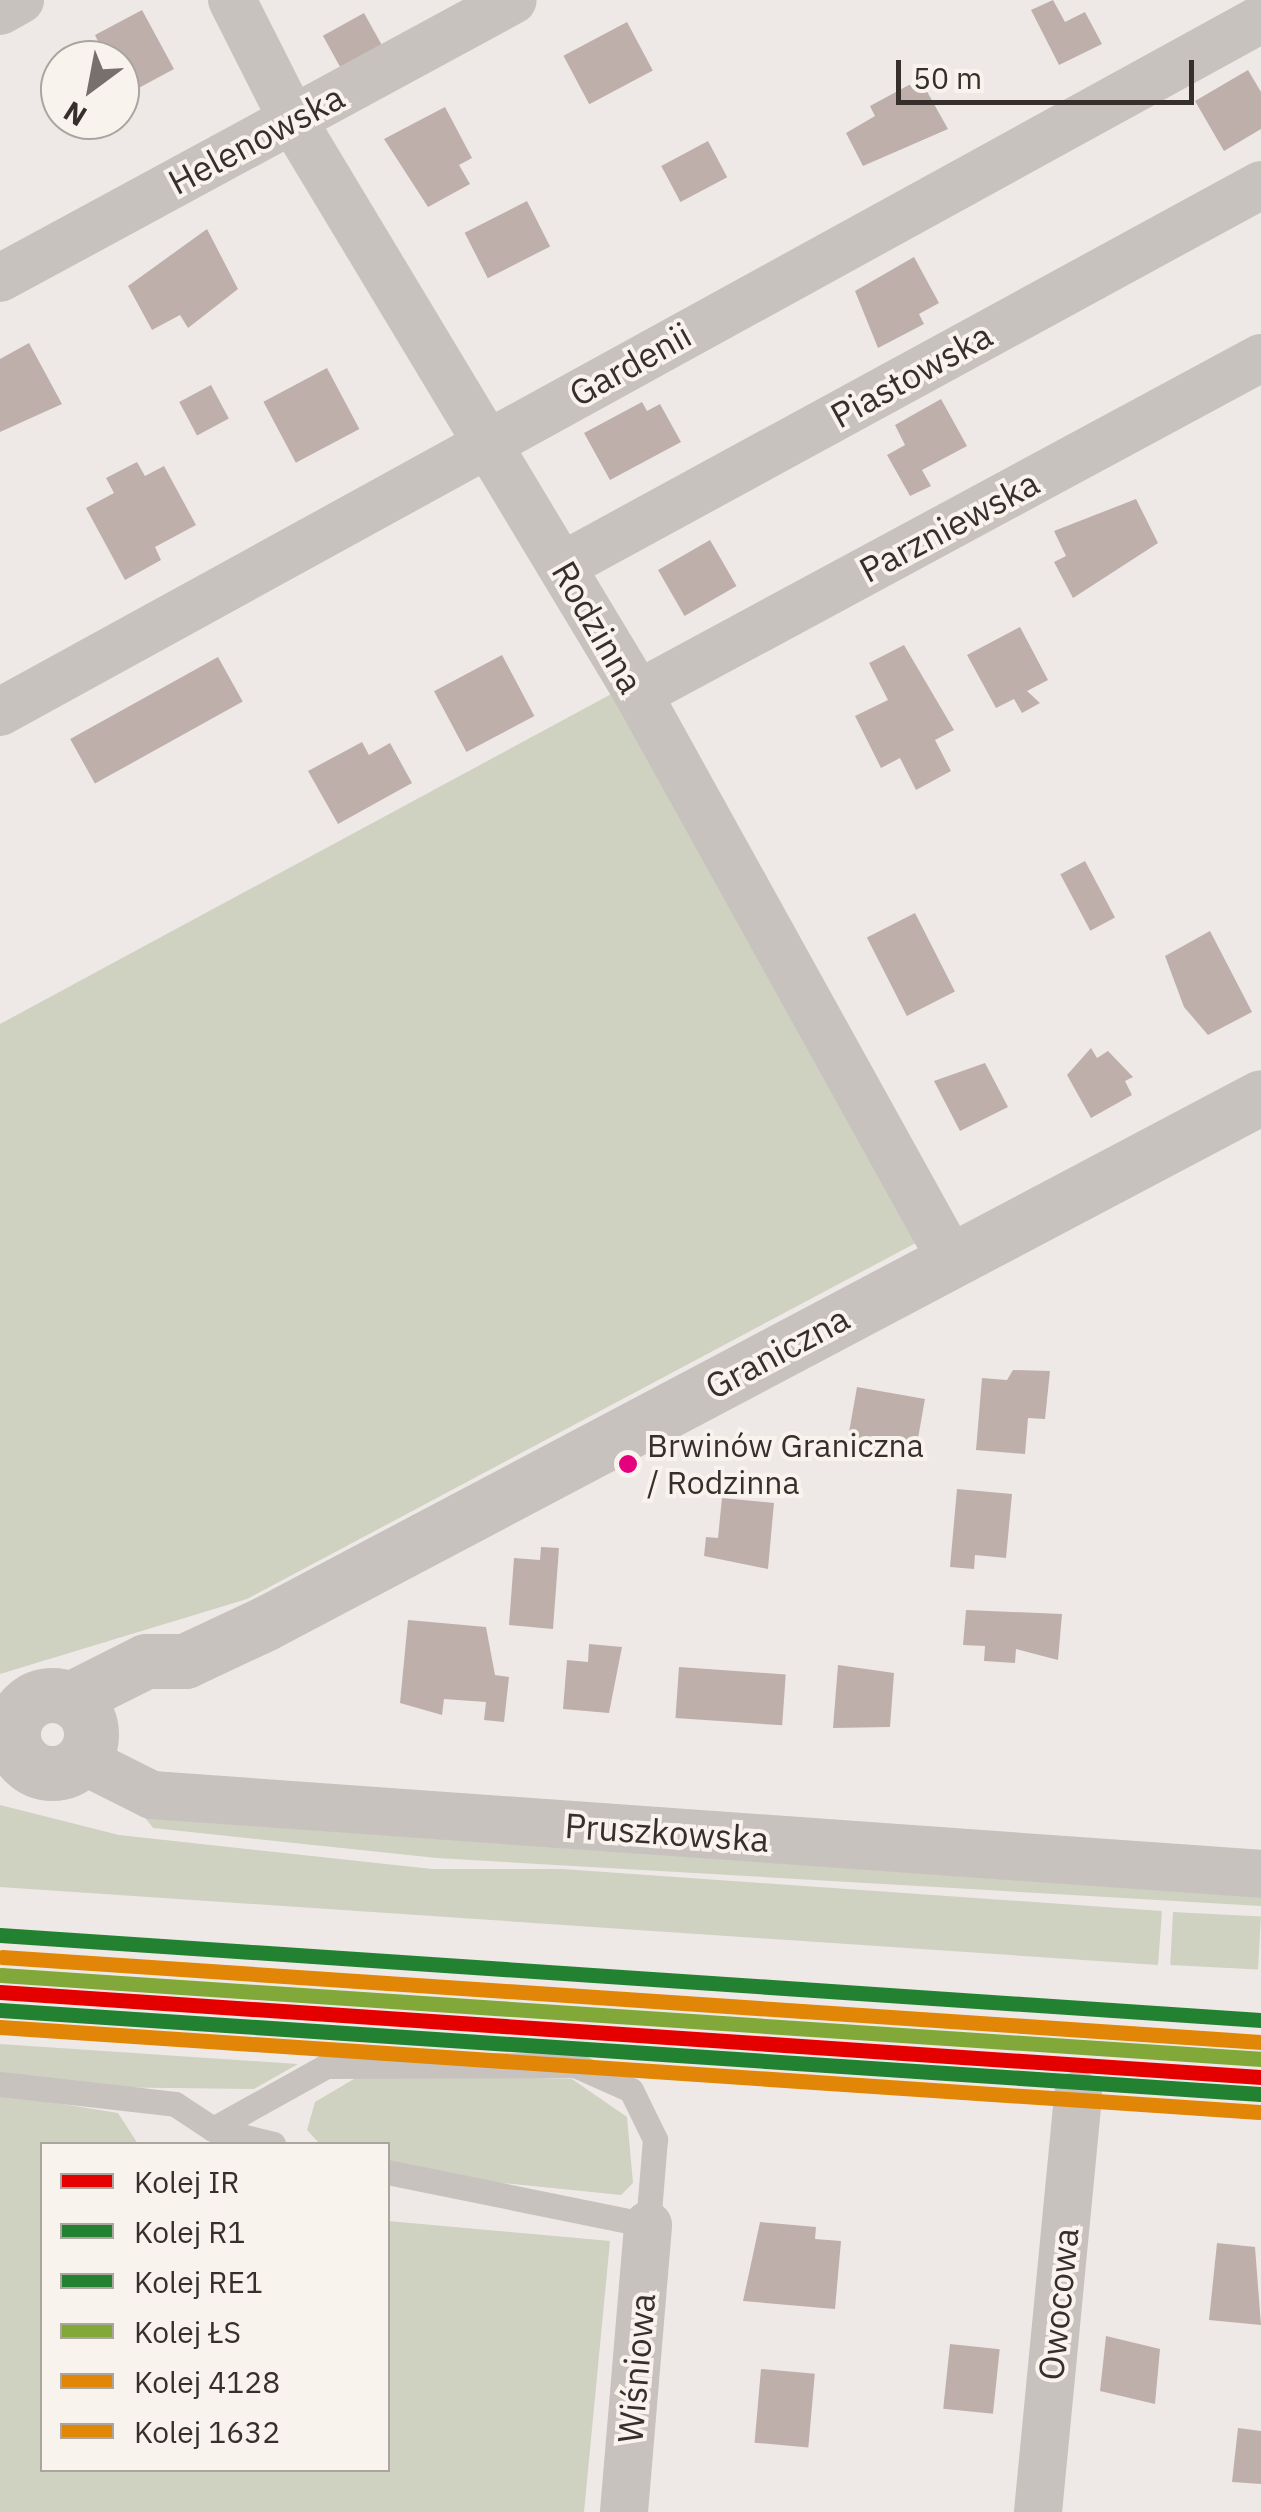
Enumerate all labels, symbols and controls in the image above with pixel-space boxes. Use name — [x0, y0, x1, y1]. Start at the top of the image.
north arrow — [40, 40, 140, 140]
scale bar — [901, 40, 1198, 102]
text: 50 m — [913, 58, 982, 97]
street label: Helenowska — [161, 75, 351, 203]
text: N — [56, 93, 93, 135]
street label: Gardenii — [562, 314, 698, 414]
street label: Piastowska — [823, 314, 999, 436]
street label: Parzniewska — [852, 461, 1046, 591]
street label: Rodzinna — [544, 554, 652, 700]
street label: Graniczna — [698, 1297, 856, 1407]
place label: Brwinów Graniczna / Rodzinna — [647, 1427, 924, 1502]
marker: Brwinów Graniczna / Rodzinna — [618, 1454, 638, 1474]
street label: Pruszkowska — [563, 1804, 771, 1860]
legend — [40, 2142, 390, 2472]
text: Kolej IR — [134, 2162, 239, 2201]
text: Kolej R1 — [134, 2212, 245, 2251]
street label: Owocowa — [1029, 2226, 1087, 2382]
text: Kolej RE1 — [134, 2262, 263, 2301]
street label: Wiśniowa — [609, 2291, 663, 2445]
text: Kolej ŁS — [134, 2312, 241, 2351]
text: Kolej 4128 — [134, 2362, 280, 2401]
text: Kolej 1632 — [134, 2412, 280, 2451]

